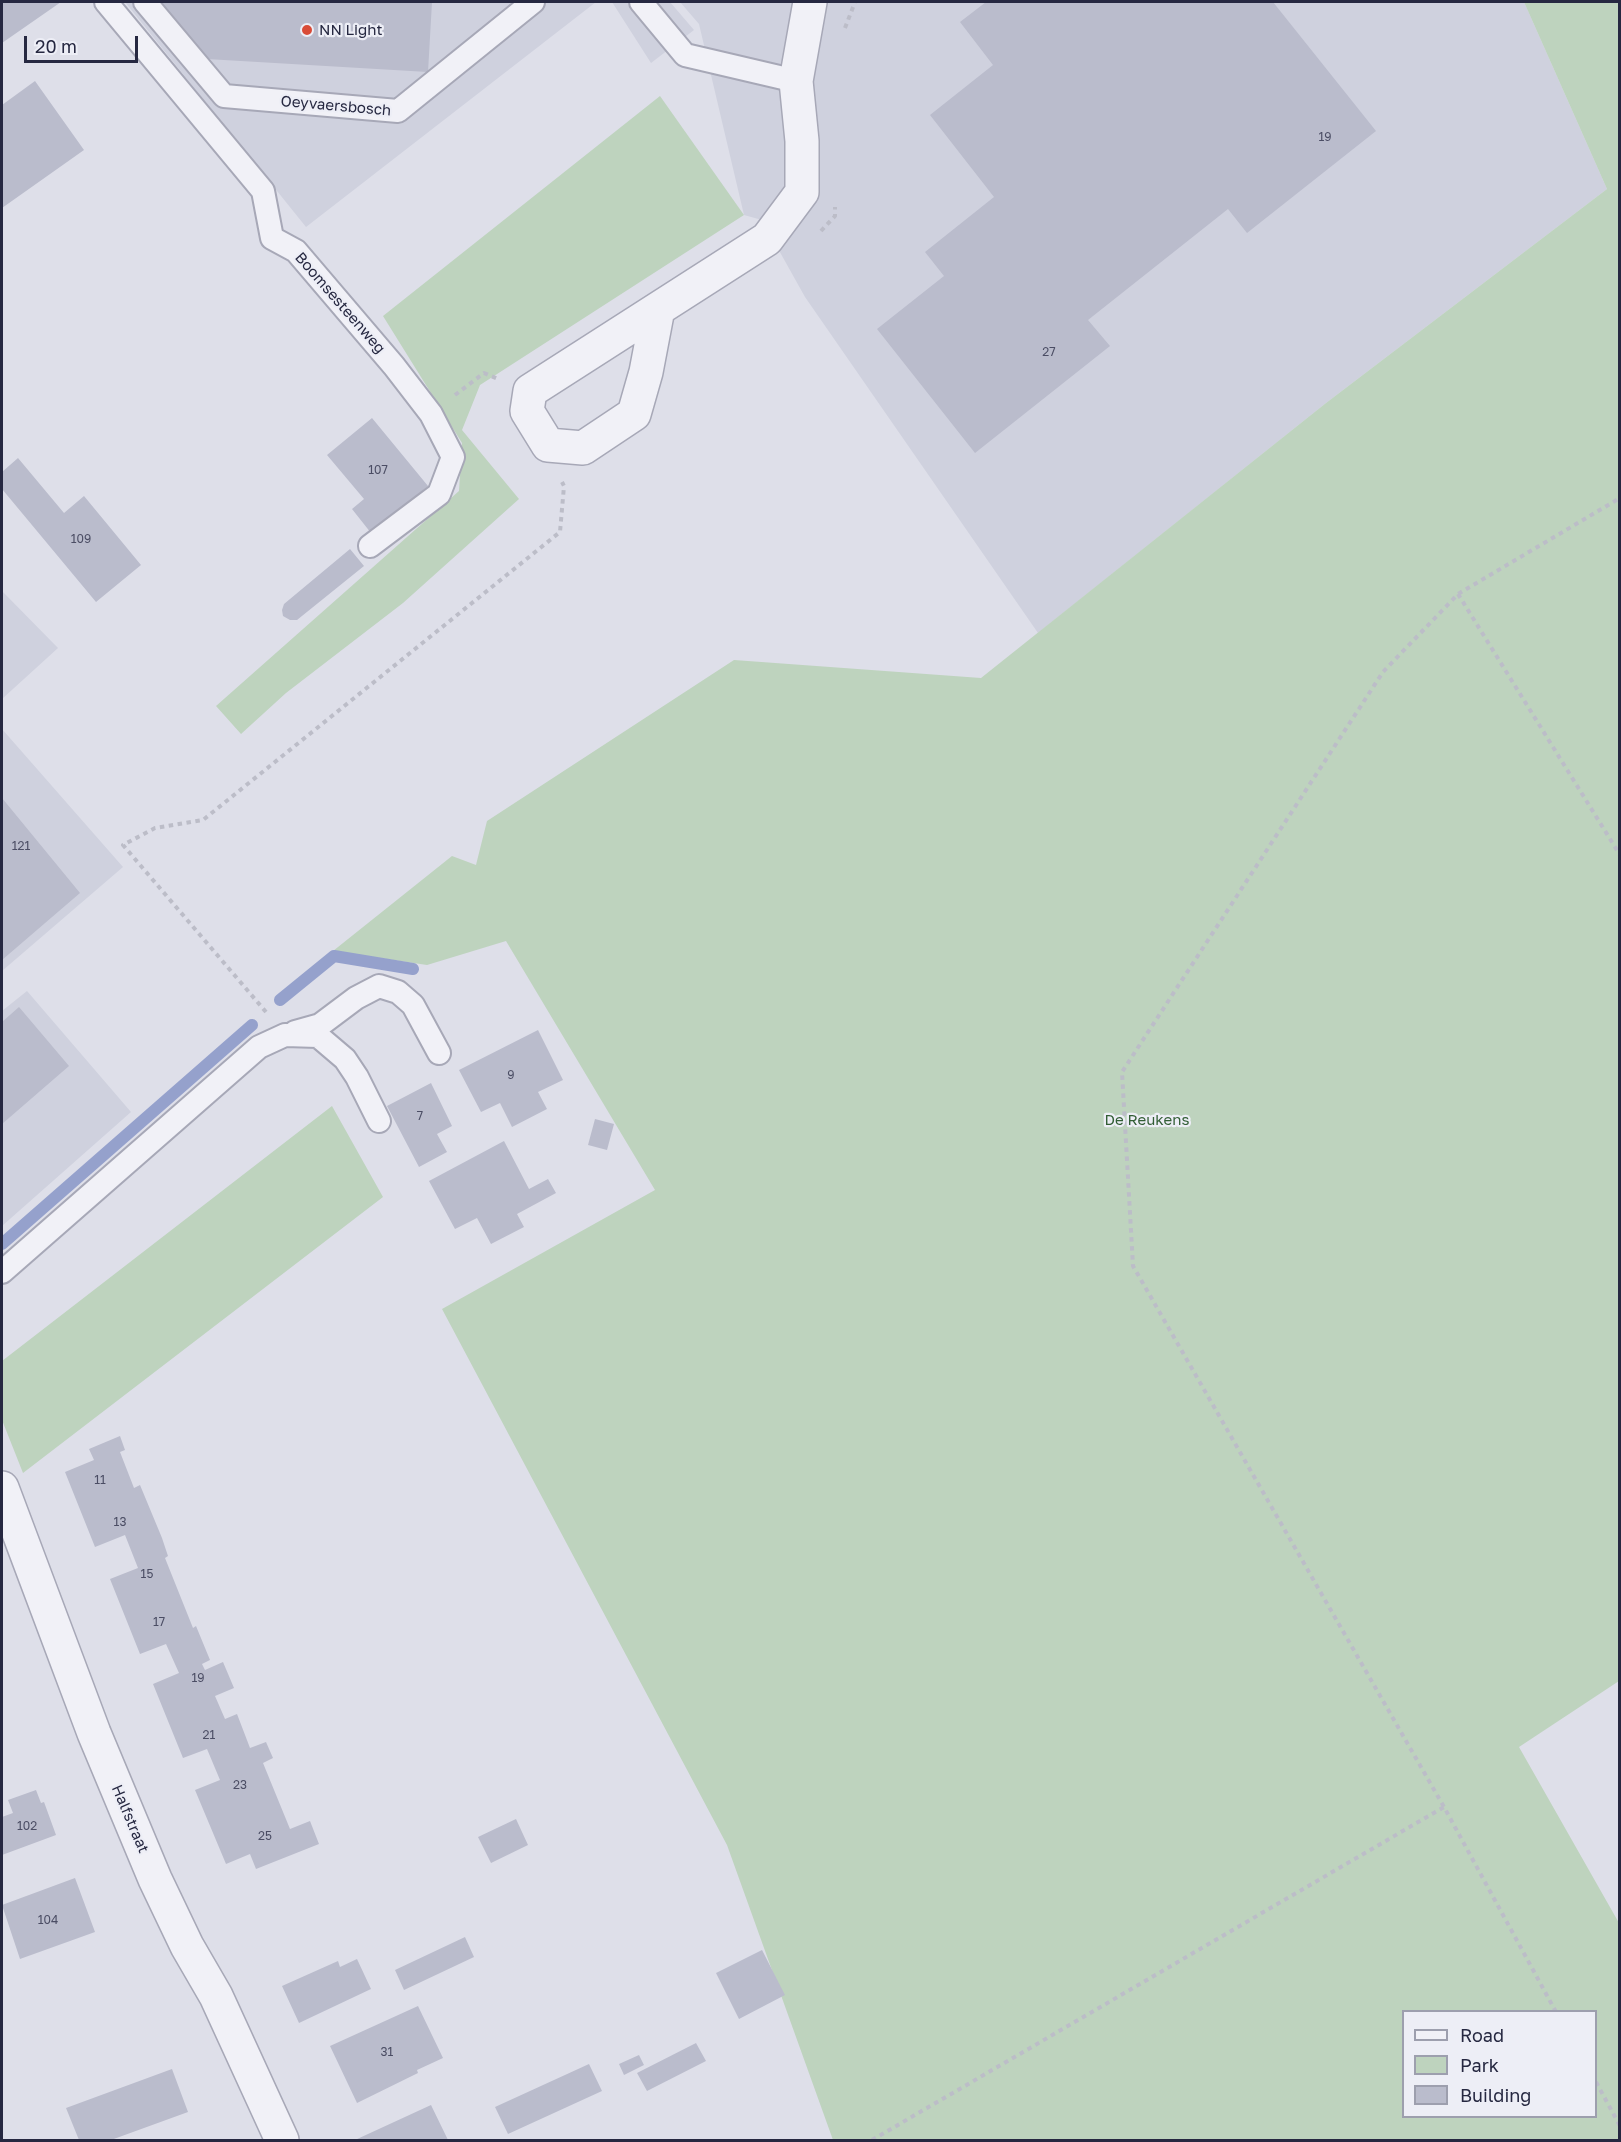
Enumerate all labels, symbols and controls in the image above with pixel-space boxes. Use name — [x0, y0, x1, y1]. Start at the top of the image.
place label: NN Light — [319, 21, 382, 39]
marker: NN Light — [300, 23, 314, 37]
scale bar — [27, 24, 141, 62]
text: 20 m — [35, 35, 77, 57]
street label: Oeyvaersbosch — [280, 92, 392, 120]
house number: 19 — [1318, 130, 1332, 144]
street label: Boomsesteenweg — [291, 249, 389, 357]
house number: 27 — [1042, 345, 1056, 359]
house number: 107 — [368, 463, 388, 477]
house number: 109 — [71, 532, 91, 546]
house number: 121 — [12, 839, 30, 853]
house number: 9 — [507, 1068, 515, 1082]
house number: 7 — [417, 1109, 423, 1123]
park label: De Reukens — [1105, 1111, 1189, 1129]
house number: 11 — [94, 1473, 106, 1487]
house number: 13 — [114, 1515, 126, 1529]
house number: 15 — [141, 1567, 153, 1581]
house number: 17 — [153, 1615, 165, 1629]
house number: 19 — [191, 1671, 205, 1685]
house number: 21 — [203, 1728, 215, 1742]
house number: 23 — [233, 1778, 247, 1792]
street label: Halfstraat — [108, 1782, 152, 1856]
house number: 102 — [17, 1819, 37, 1833]
house number: 25 — [258, 1829, 272, 1843]
house number: 104 — [38, 1913, 58, 1927]
legend — [1402, 2010, 1597, 2118]
text: Road — [1460, 2024, 1504, 2046]
house number: 31 — [381, 2045, 393, 2059]
text: Park — [1460, 2054, 1499, 2076]
text: Building — [1460, 2084, 1531, 2106]

